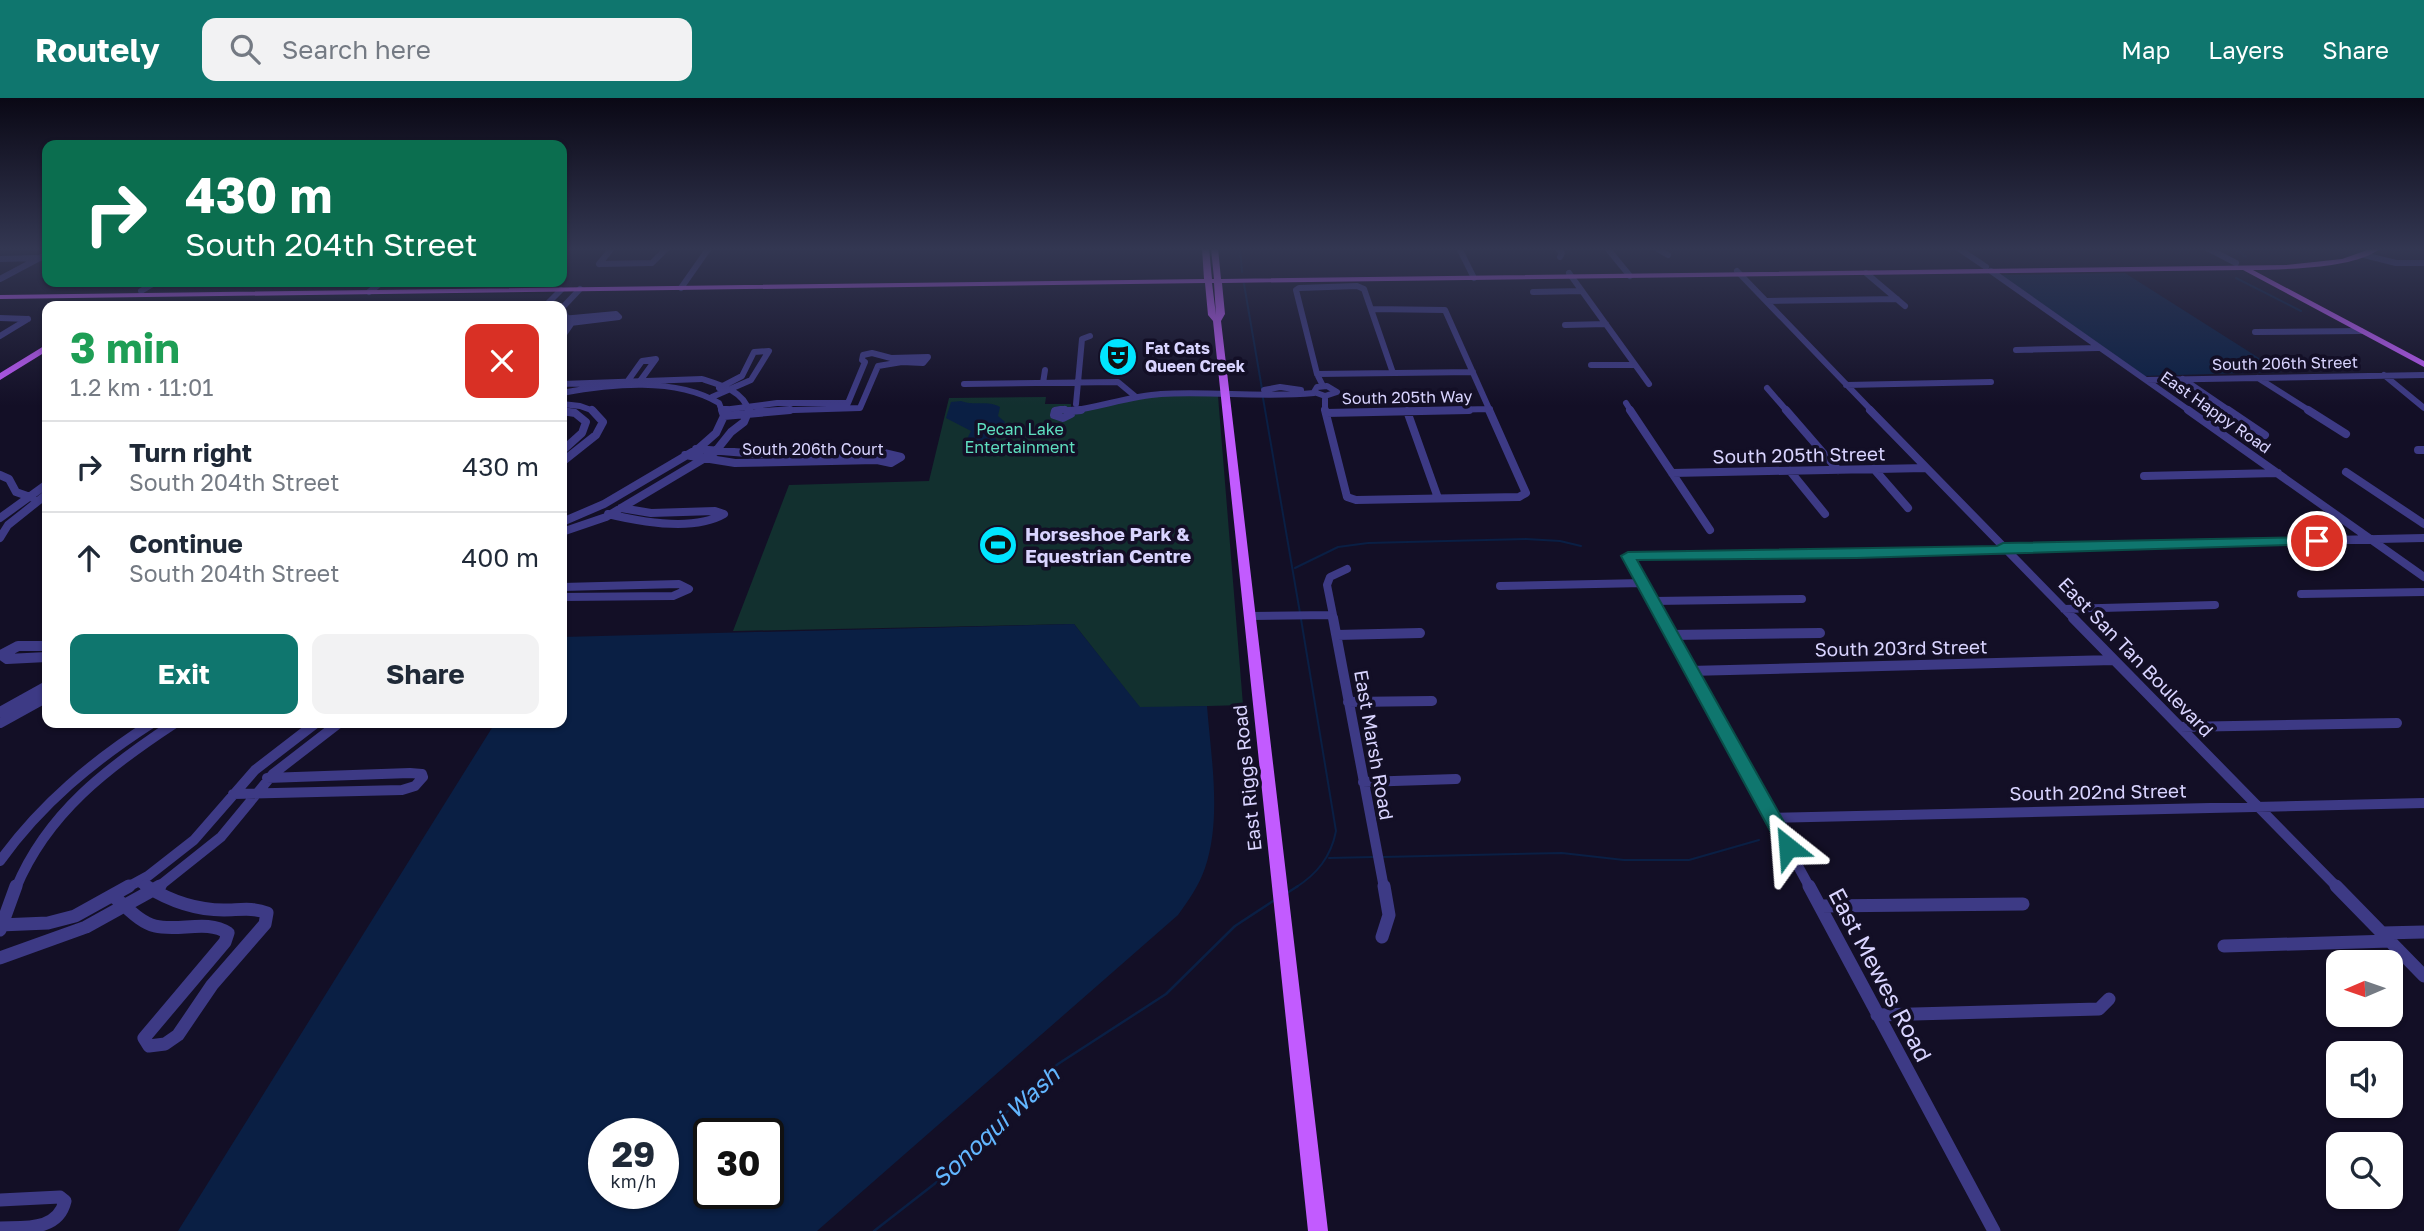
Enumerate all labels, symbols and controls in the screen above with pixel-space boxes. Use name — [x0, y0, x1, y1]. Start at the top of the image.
search box — [202, 18, 692, 81]
text: Routely — [35, 30, 160, 69]
icon: search — [226, 30, 264, 68]
text: Search here — [282, 34, 431, 65]
text: Map — [2121, 35, 2170, 64]
text: Layers — [2208, 35, 2284, 64]
text: Share — [2322, 35, 2389, 64]
text: 430 m — [185, 165, 333, 224]
icon: right — [70, 168, 161, 259]
text: South 204th Street — [185, 225, 478, 263]
text: 3 min — [70, 322, 180, 372]
button: close — [465, 324, 539, 398]
theatre icon: Fat Cats Queen Creek — [1097, 336, 1139, 378]
place label: Fat Cats Queen Creek — [1145, 338, 1246, 376]
street label: South 206th Street — [2212, 352, 2358, 374]
street label: East Happy Road — [2157, 366, 2275, 458]
text: 1.2 km · 11:01 — [70, 373, 214, 401]
street label: South 205th Way — [1341, 386, 1473, 408]
park label: Pecan Lake Entertainment — [965, 419, 1075, 457]
text: Turn right — [129, 437, 252, 468]
street label: South 206th Court — [742, 439, 884, 459]
street label: South 205th Street — [1712, 441, 1886, 468]
icon: right — [70, 448, 108, 486]
text: 430 m — [462, 451, 539, 482]
text: South 204th Street — [129, 468, 339, 496]
pin — [2287, 511, 2347, 571]
place label: Horseshoe Park & Equestrian Centre — [1025, 522, 1191, 567]
icon: arrive — [2298, 522, 2336, 560]
sports icon: Horseshoe Park & Equestrian Centre — [977, 524, 1019, 566]
text: Continue — [129, 528, 243, 559]
icon: ahead — [70, 539, 108, 577]
text: 400 m — [461, 542, 539, 573]
text: South 204th Street — [129, 559, 339, 587]
street label: East San Tan Boulevard — [2054, 572, 2219, 741]
button: Exit — [70, 634, 298, 714]
button: Share — [312, 634, 539, 714]
street label: South 203rd Street — [1814, 634, 1988, 661]
street label: East Marsh Road — [1350, 668, 1399, 822]
street label: East Riggs Road — [1227, 704, 1266, 853]
street label: South 202nd Street — [2009, 778, 2187, 805]
position arrow — [1751, 810, 1825, 884]
street label: East Mewes Road — [1823, 883, 1939, 1066]
north arrow — [2326, 950, 2403, 1027]
map controls — [2326, 950, 2403, 1209]
button: sound — [2326, 1041, 2403, 1118]
water label: Sonoqui Wash — [925, 1059, 1066, 1192]
speed limit sign: 30 — [693, 1118, 784, 1209]
button: search — [2326, 1132, 2403, 1209]
text: 29 — [612, 1133, 655, 1175]
text: km/h — [611, 1170, 656, 1192]

